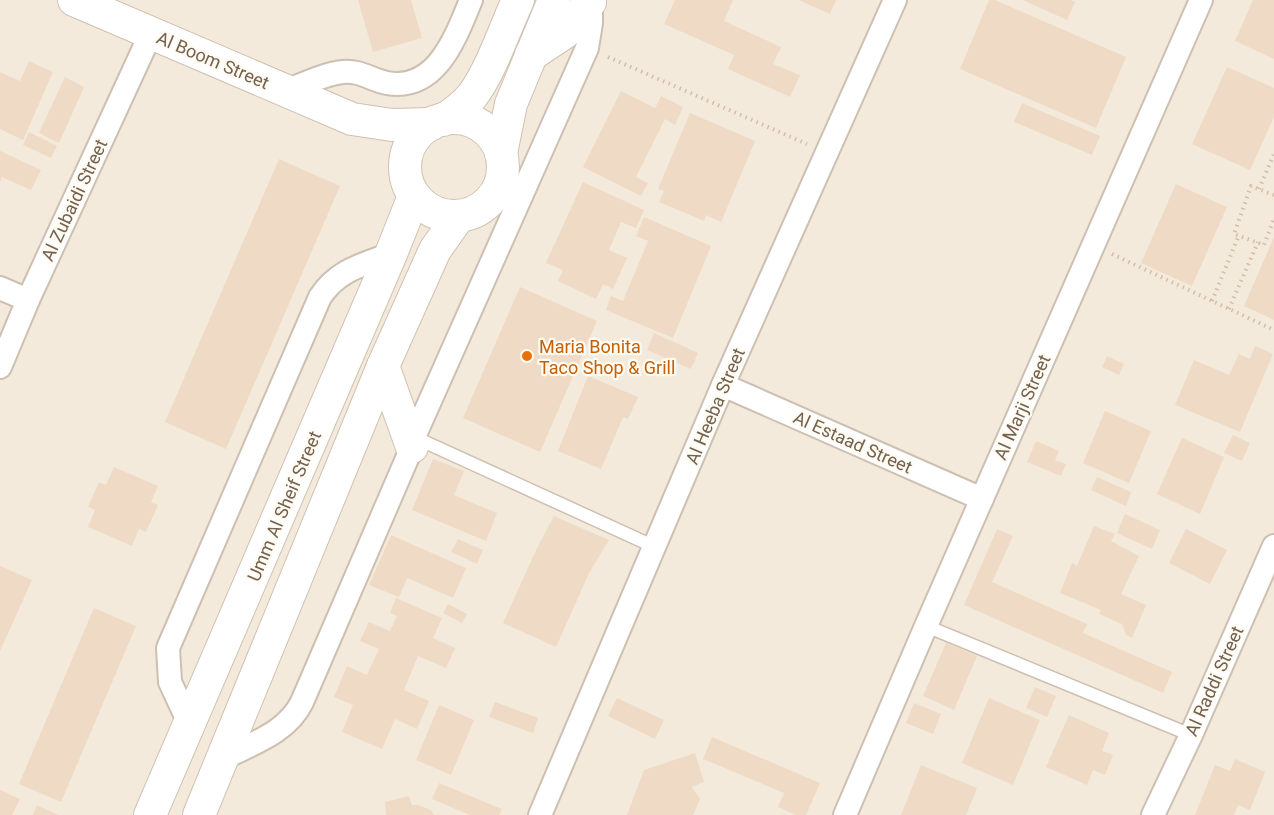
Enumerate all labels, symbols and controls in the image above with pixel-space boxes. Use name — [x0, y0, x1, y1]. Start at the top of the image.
street label: Al Boom Street — [154, 27, 272, 93]
street label: Al Zubaidi Street — [37, 136, 111, 264]
place label: Maria Bonita Taco Shop & Grill — [539, 336, 675, 378]
street label: Al Heeba Street — [681, 345, 749, 467]
marker: Maria Bonita Taco Shop & Grill — [520, 349, 534, 363]
street label: Al Marji Street — [989, 351, 1055, 463]
street label: Al Estaad Street — [790, 406, 916, 478]
street label: Umm Al Sheif Street — [243, 428, 325, 584]
street label: Al Raddi Street — [1180, 623, 1248, 739]

